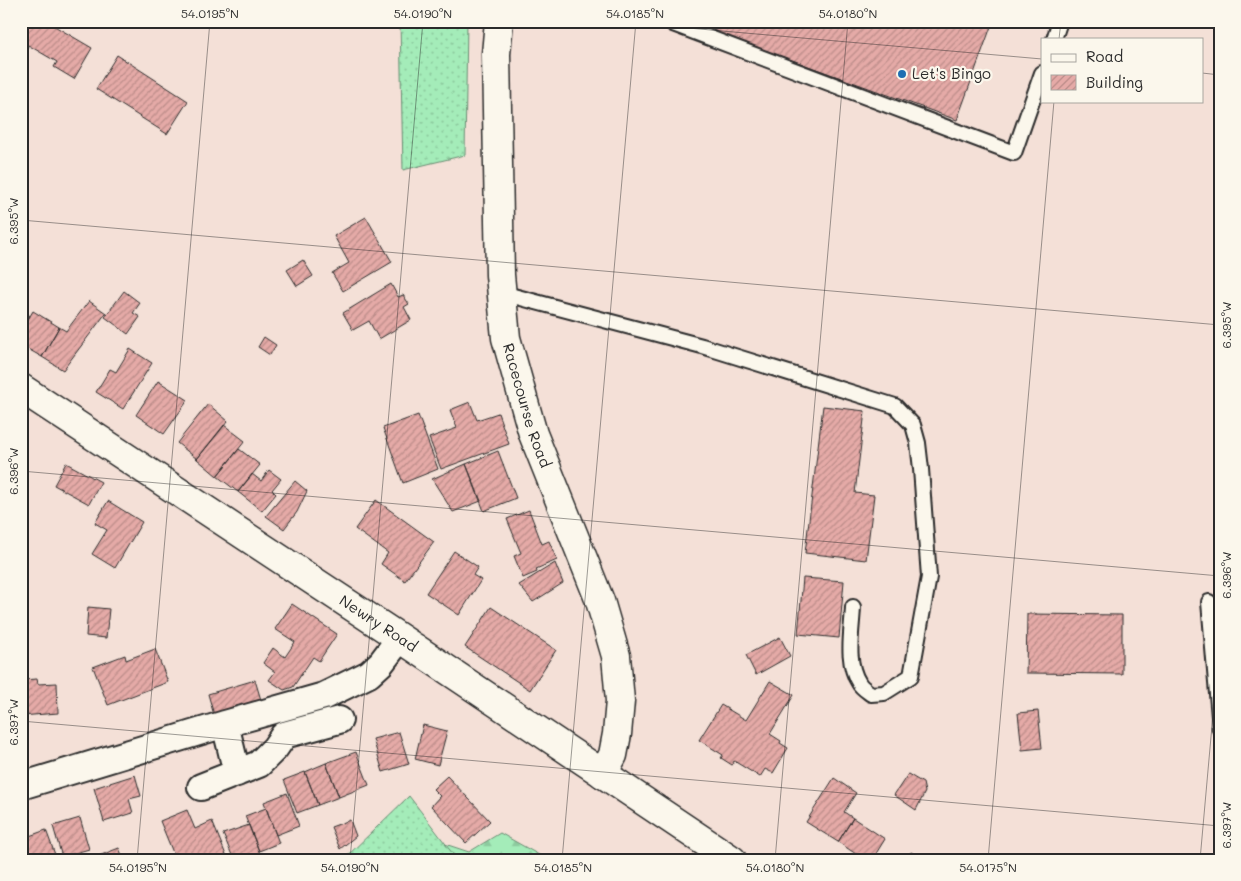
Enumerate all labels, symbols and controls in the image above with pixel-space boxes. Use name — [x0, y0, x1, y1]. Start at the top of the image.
text: 54.0195°N — [181, 5, 239, 21]
text: 54.0190°N — [394, 5, 452, 21]
text: 54.0185°N — [606, 5, 664, 21]
text: 54.0180°N — [819, 5, 877, 21]
legend — [1041, 38, 1204, 102]
text: Road — [1086, 46, 1123, 66]
place label: Let's Bingo — [912, 63, 991, 83]
marker: Let's Bingo — [896, 68, 908, 80]
text: Building — [1086, 72, 1143, 92]
text: 6.395°W — [5, 197, 21, 245]
text: 6.395°W — [1218, 301, 1234, 349]
street label: Racecourse Road — [499, 341, 556, 470]
text: 6.396°W — [5, 447, 21, 495]
text: 6.396°W — [1218, 551, 1234, 599]
street label: Newry Road — [336, 590, 422, 656]
text: 6.397°W — [5, 699, 21, 745]
text: 6.397°W — [1218, 802, 1234, 848]
text: 54.0195°N — [109, 859, 167, 875]
text: 54.0190°N — [321, 859, 379, 875]
text: 54.0185°N — [534, 859, 592, 875]
text: 54.0180°N — [746, 859, 804, 875]
text: 54.0175°N — [959, 859, 1017, 875]

